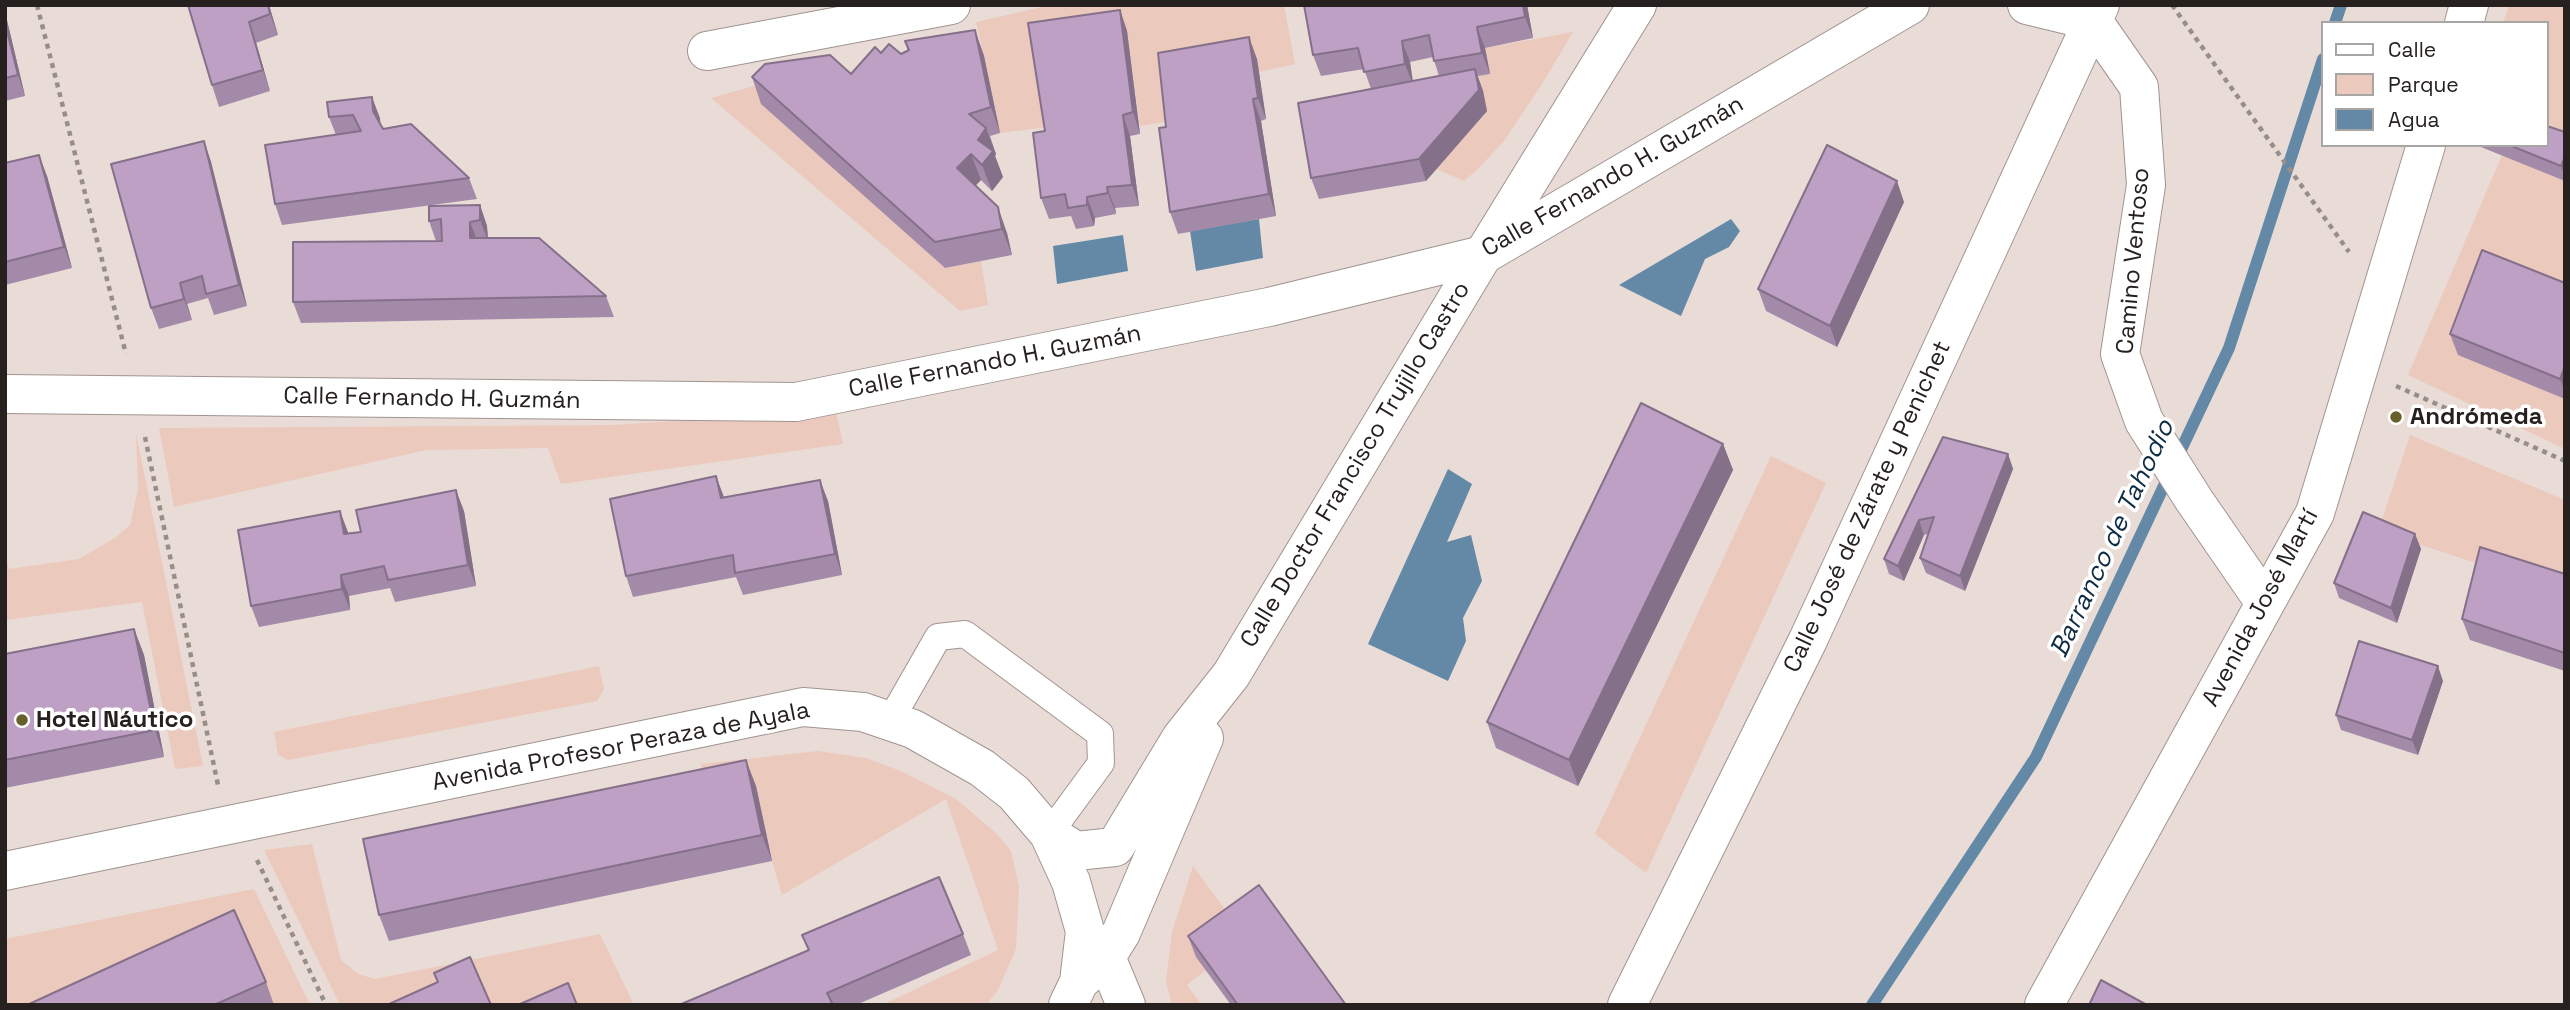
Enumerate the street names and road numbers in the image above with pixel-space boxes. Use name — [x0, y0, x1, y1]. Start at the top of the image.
street label: Calle Fernando H. Guzmán — [1477, 90, 1749, 264]
street label: Camino Ventoso — [2112, 167, 2156, 355]
street label: Calle Doctor Francisco Trujillo Castro — [1235, 277, 1477, 653]
street label: Calle Fernando H. Guzmán — [846, 320, 1144, 404]
street label: Calle José de Zárate y Penichet — [1778, 337, 1958, 677]
street label: Calle Fernando H. Guzmán — [283, 382, 581, 416]
street label: Avenida José Martí — [2197, 504, 2325, 712]
street label: Avenida Profesor Peraza de Ayala — [430, 696, 812, 798]

